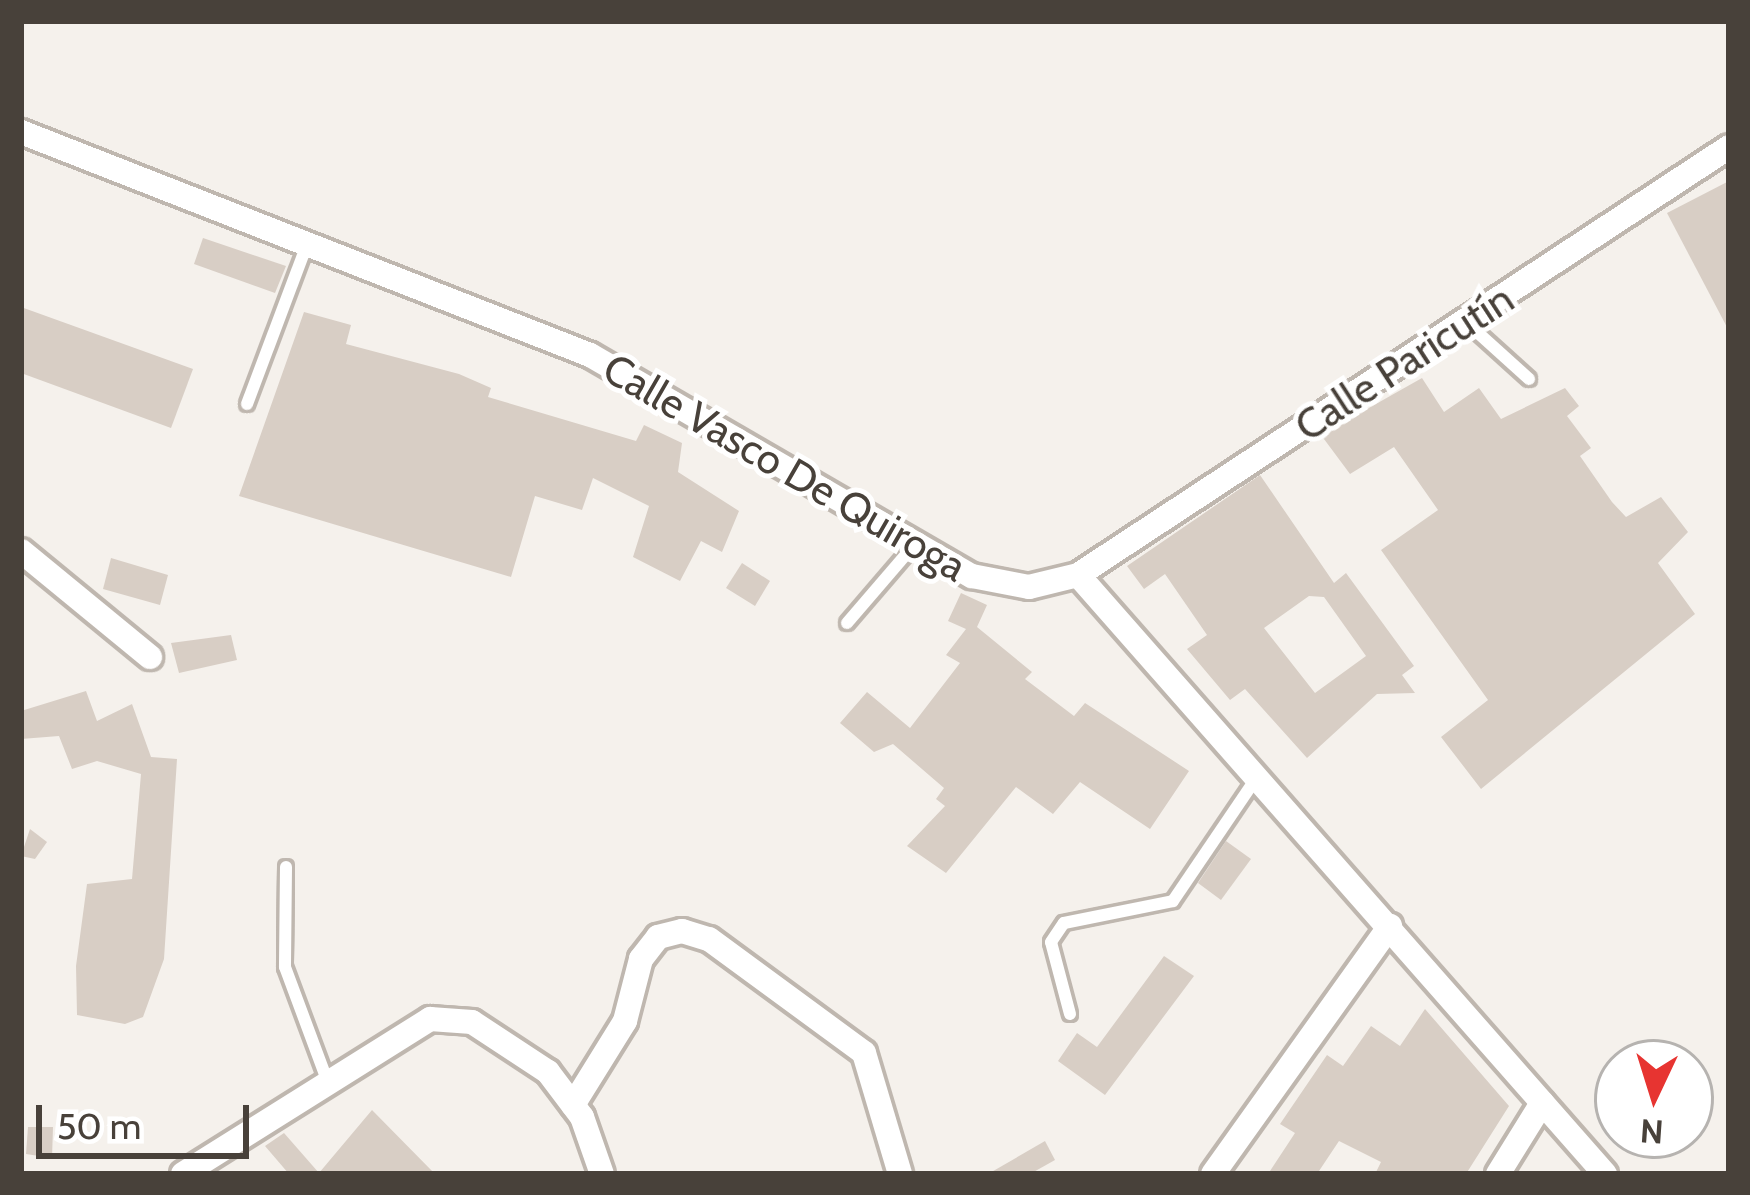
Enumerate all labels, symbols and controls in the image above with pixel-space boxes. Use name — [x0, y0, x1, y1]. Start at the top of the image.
street label: Calle Paricutín — [1285, 273, 1523, 451]
street label: Calle Vasco De Quiroga — [595, 343, 975, 591]
north arrow — [1594, 1039, 1714, 1159]
scale bar — [42, 1081, 255, 1155]
text: 50 m — [57, 1104, 141, 1148]
text: N — [1639, 1111, 1665, 1153]

